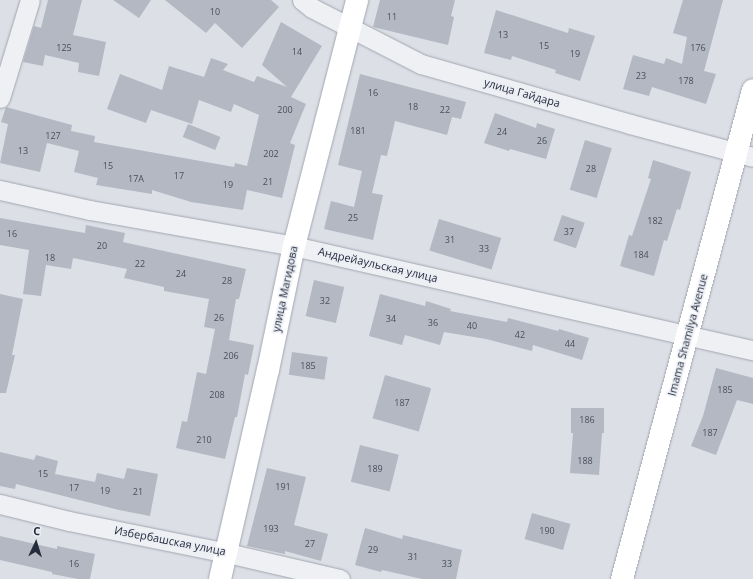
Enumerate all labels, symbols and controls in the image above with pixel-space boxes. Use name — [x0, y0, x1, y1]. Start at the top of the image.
house number: 10 — [210, 7, 220, 17]
house number: 11 — [387, 12, 397, 22]
house number: 13 — [498, 30, 508, 40]
house number: 15 — [539, 41, 549, 51]
house number: 125 — [56, 43, 72, 53]
house number: 176 — [690, 43, 706, 53]
house number: 14 — [292, 47, 302, 57]
house number: 19 — [570, 49, 580, 59]
house number: 23 — [636, 71, 646, 81]
street label: улица Гайдара — [482, 76, 562, 110]
house number: 178 — [678, 76, 694, 86]
house number: 16 — [368, 88, 378, 98]
house number: 18 — [408, 102, 418, 112]
house number: 200 — [277, 105, 293, 115]
house number: 22 — [440, 105, 450, 115]
house number: 181 — [350, 126, 366, 136]
house number: 24 — [497, 127, 507, 137]
house number: 127 — [45, 131, 61, 141]
house number: 26 — [537, 136, 547, 146]
house number: 13 — [18, 146, 28, 156]
house number: 202 — [263, 149, 279, 159]
house number: 15 — [103, 161, 113, 171]
house number: 28 — [586, 164, 596, 174]
house number: 17 — [174, 171, 184, 181]
house number: 17А — [128, 174, 144, 184]
house number: 21 — [263, 177, 273, 187]
house number: 19 — [223, 180, 233, 190]
house number: 25 — [348, 213, 358, 223]
house number: 182 — [647, 216, 663, 226]
house number: 37 — [564, 227, 574, 237]
house number: 16 — [7, 229, 17, 239]
house number: 31 — [445, 235, 455, 245]
house number: 20 — [97, 241, 107, 251]
house number: 33 — [479, 244, 489, 254]
street label: улица Магидова — [269, 245, 301, 333]
street label: Андрейаульская улица — [317, 245, 439, 285]
house number: 184 — [633, 250, 649, 260]
house number: 18 — [45, 253, 55, 263]
house number: 22 — [135, 259, 145, 269]
house number: 24 — [176, 269, 186, 279]
street label: Imama Shamilya Avenue — [665, 272, 711, 398]
house number: 28 — [222, 276, 232, 286]
house number: 32 — [320, 296, 330, 306]
house number: 26 — [214, 313, 224, 323]
house number: 34 — [386, 314, 396, 324]
house number: 36 — [428, 318, 438, 328]
house number: 40 — [467, 321, 477, 331]
house number: 42 — [515, 330, 525, 340]
house number: 44 — [565, 339, 575, 349]
house number: 206 — [223, 351, 239, 361]
house number: 185 — [300, 361, 316, 371]
house number: 185 — [717, 385, 733, 395]
house number: 208 — [209, 390, 225, 400]
house number: 187 — [394, 398, 410, 408]
house number: 186 — [579, 415, 595, 425]
house number: 187 — [702, 428, 718, 438]
house number: 210 — [196, 435, 212, 445]
house number: 188 — [577, 456, 593, 466]
house number: 189 — [367, 464, 383, 474]
house number: 15 — [38, 469, 48, 479]
house number: 191 — [275, 482, 291, 492]
house number: 17 — [69, 483, 79, 493]
house number: 19 — [100, 486, 110, 496]
house number: 21 — [133, 487, 143, 497]
north arrow — [16, 523, 56, 563]
text: С — [33, 523, 41, 538]
street label: Избербашская улица — [113, 524, 227, 558]
house number: 193 — [263, 524, 279, 534]
house number: 190 — [539, 526, 555, 536]
house number: 27 — [305, 539, 315, 549]
house number: 29 — [368, 545, 378, 555]
house number: 31 — [408, 552, 418, 562]
house number: 16 — [69, 559, 79, 569]
house number: 33 — [442, 559, 452, 569]

